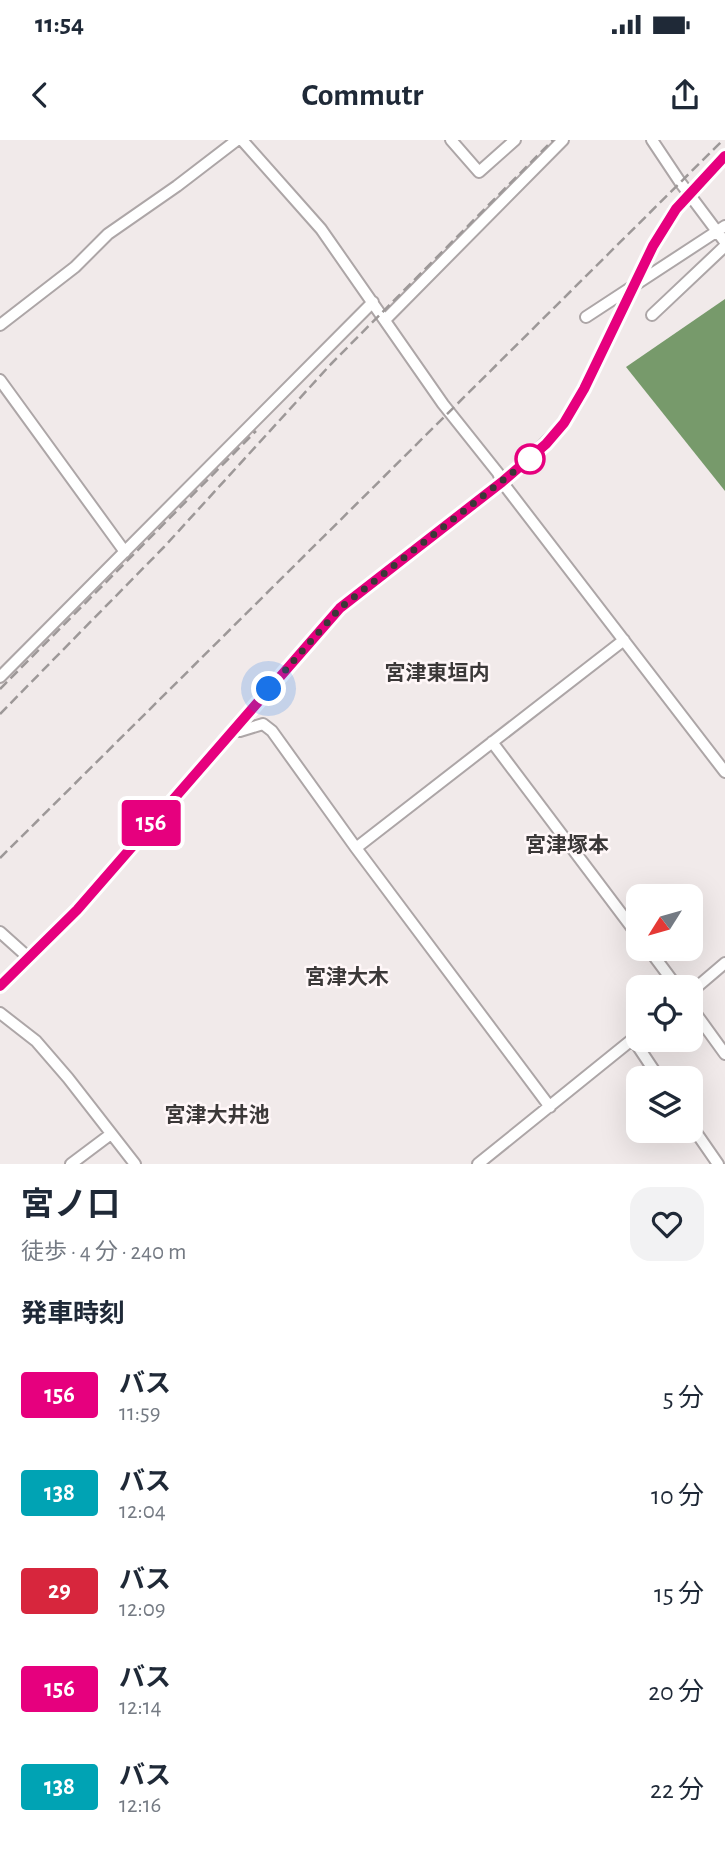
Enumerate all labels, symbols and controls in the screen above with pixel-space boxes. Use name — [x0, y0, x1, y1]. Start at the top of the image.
text: 11:54 — [35, 11, 84, 37]
icon: back — [21, 76, 59, 114]
icon: share — [666, 76, 704, 114]
text: Commutr — [302, 79, 423, 111]
unlabelled marker — [515, 444, 545, 474]
district label: 宮津東垣内 — [385, 662, 490, 684]
your location — [251, 671, 286, 706]
line badge: 156 — [111, 800, 191, 846]
text: 156 — [136, 811, 166, 835]
district label: 宮津塚本 — [525, 834, 609, 856]
north arrow — [626, 884, 704, 961]
map controls — [626, 884, 703, 1143]
district label: 宮津大木 — [305, 966, 389, 988]
button: locate — [626, 975, 703, 1052]
button: layers — [626, 1066, 703, 1143]
district label: 宮津大井池 — [165, 1103, 270, 1126]
button: heart — [630, 1187, 704, 1261]
text: 宮ノ口 — [21, 1189, 120, 1222]
text: 徒歩 · 4 分 · 240 m — [21, 1241, 186, 1264]
text: 発車時刻 — [21, 1301, 125, 1327]
text: バス — [119, 1371, 171, 1397]
text: 156 — [44, 1383, 75, 1407]
text: 5 分 — [663, 1385, 704, 1411]
text: 11:59 — [119, 1402, 161, 1425]
text: バス — [119, 1469, 171, 1495]
text: 138 — [44, 1481, 75, 1505]
text: 10 分 — [651, 1483, 704, 1509]
text: 12:04 — [119, 1500, 166, 1523]
text: バス — [119, 1567, 171, 1593]
text: 29 — [48, 1579, 71, 1603]
text: 15 分 — [654, 1581, 704, 1607]
text: 12:09 — [119, 1598, 166, 1621]
text: バス — [119, 1665, 171, 1691]
text: 156 — [44, 1677, 75, 1701]
text: 20 分 — [648, 1679, 704, 1705]
text: 12:14 — [119, 1696, 162, 1719]
text: バス — [119, 1763, 171, 1789]
text: 138 — [44, 1775, 75, 1799]
text: 22 分 — [650, 1777, 704, 1803]
text: 12:16 — [119, 1794, 161, 1817]

